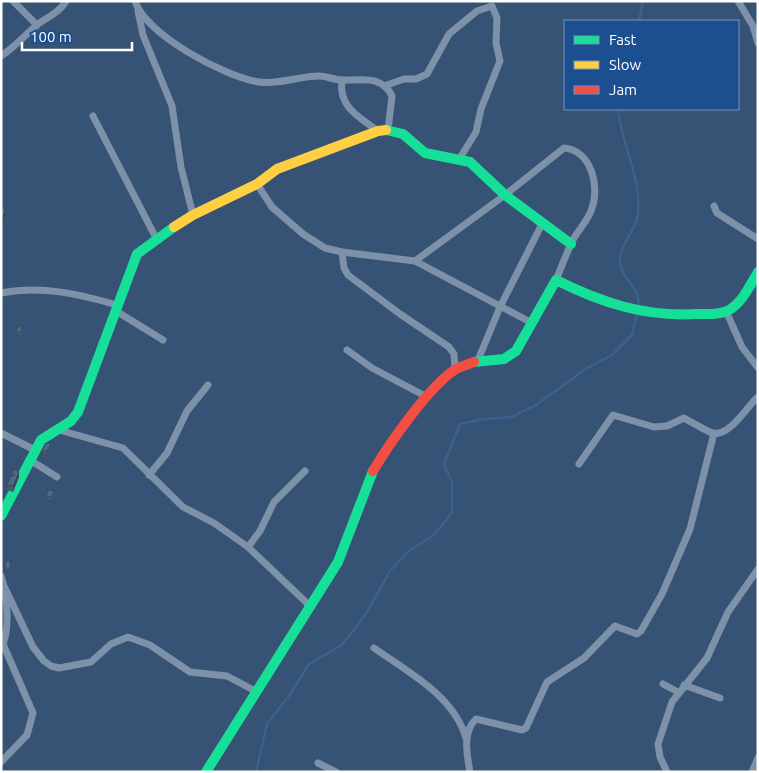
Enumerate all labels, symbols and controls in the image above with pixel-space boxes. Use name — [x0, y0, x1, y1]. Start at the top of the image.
scale bar — [22, 20, 132, 52]
legend — [564, 20, 739, 110]
text: 100 m — [30, 28, 72, 45]
text: Fast — [609, 31, 637, 48]
text: Slow — [609, 56, 642, 73]
text: Jam — [609, 81, 637, 98]

